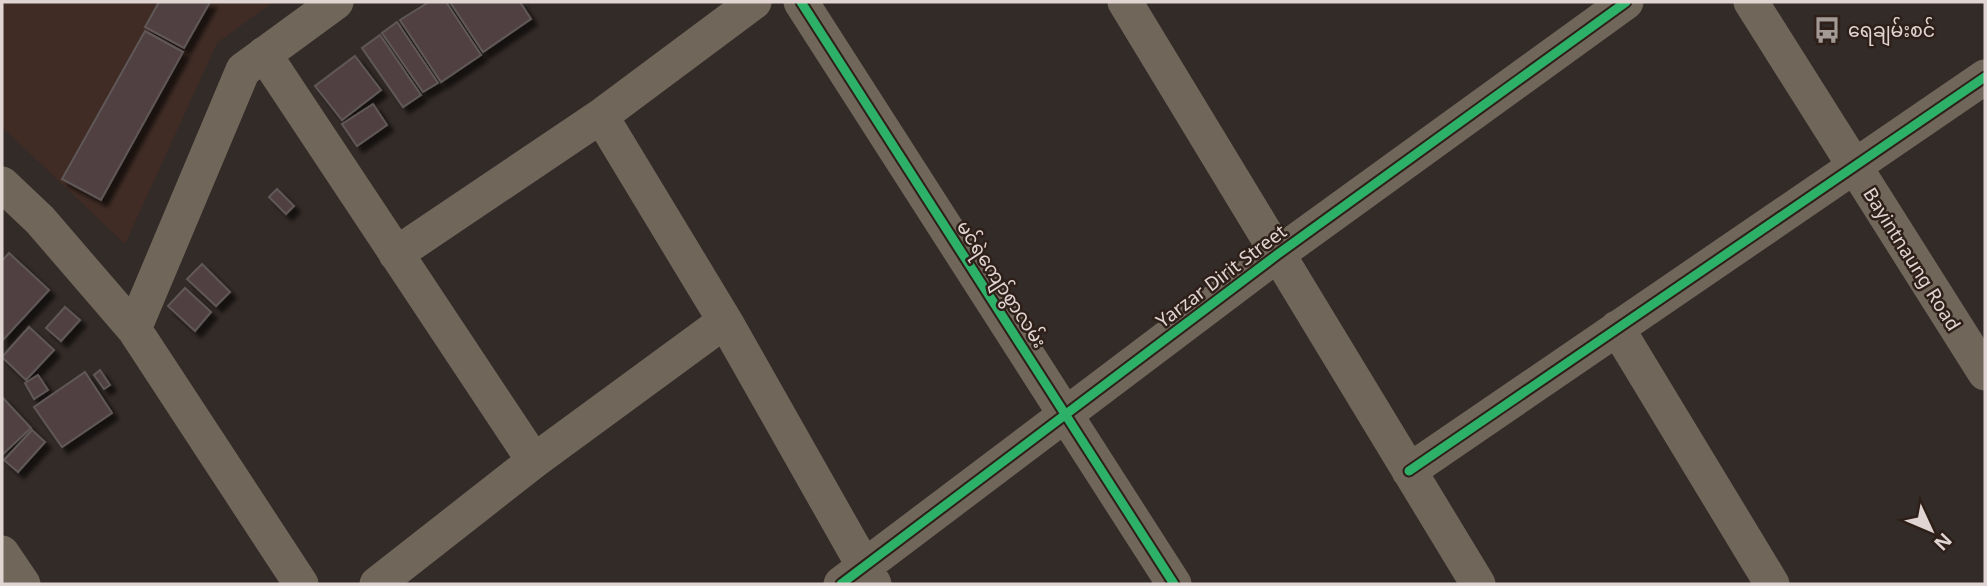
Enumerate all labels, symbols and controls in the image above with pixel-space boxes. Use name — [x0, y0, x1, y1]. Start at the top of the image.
bus stop icon: ရေချမ်းစင် — [1812, 15, 1842, 45]
place label: ရေချမ်းစင် — [1848, 16, 1935, 46]
street label: Bayintnaung Road — [1857, 182, 1967, 336]
street label: မင်ရဲကျော်စွာလမ်း — [948, 215, 1054, 354]
street label: Yarzar Dirit Street — [1150, 218, 1292, 334]
north arrow — [1896, 495, 1966, 565]
text: N — [1929, 527, 1958, 556]

